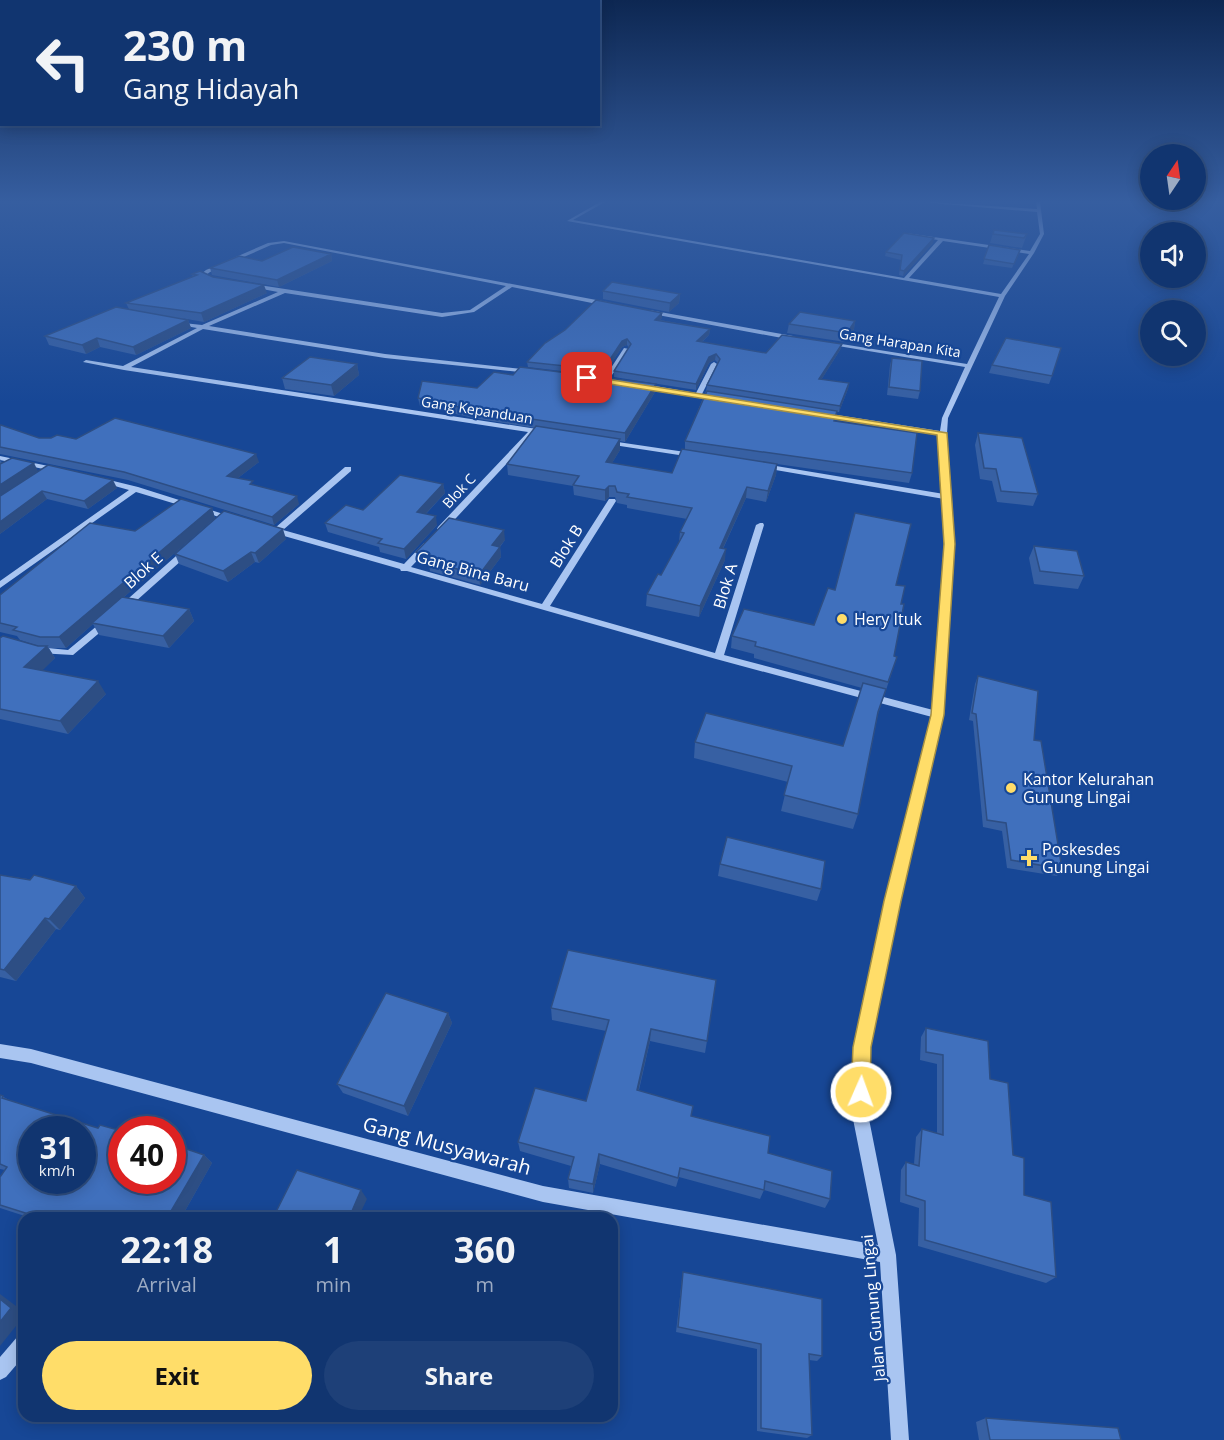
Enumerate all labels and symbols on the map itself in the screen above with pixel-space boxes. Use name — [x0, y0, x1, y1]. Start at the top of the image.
north arrow — [1140, 144, 1206, 210]
street label: Gang Harapan Kita — [838, 324, 962, 361]
pin — [561, 352, 612, 403]
street label: Gang Kepanduan — [420, 391, 534, 428]
street label: Blok C — [438, 469, 480, 512]
street label: Blok B — [544, 520, 588, 572]
street label: Gang Bina Baru — [414, 545, 532, 597]
street label: Blok E — [119, 547, 167, 593]
street label: Blok A — [708, 560, 743, 612]
place label: Hery Ituk — [854, 608, 922, 630]
marker: Hery Ituk — [835, 612, 849, 626]
place label: Kantor Kelurahan Gunung Lingai — [1023, 768, 1154, 808]
marker: Kantor Kelurahan Gunung Lingai — [1004, 781, 1018, 795]
place label: Poskesdes Gunung Lingai — [1042, 838, 1150, 878]
marker: Poskesdes Gunung Lingai — [1020, 849, 1038, 867]
position arrow — [829, 1060, 893, 1124]
street label: Gang Musyawarah — [360, 1110, 534, 1181]
speed limit sign: 40 — [108, 1116, 186, 1194]
street label: Jalan Gunung Lingai — [856, 1234, 891, 1384]

